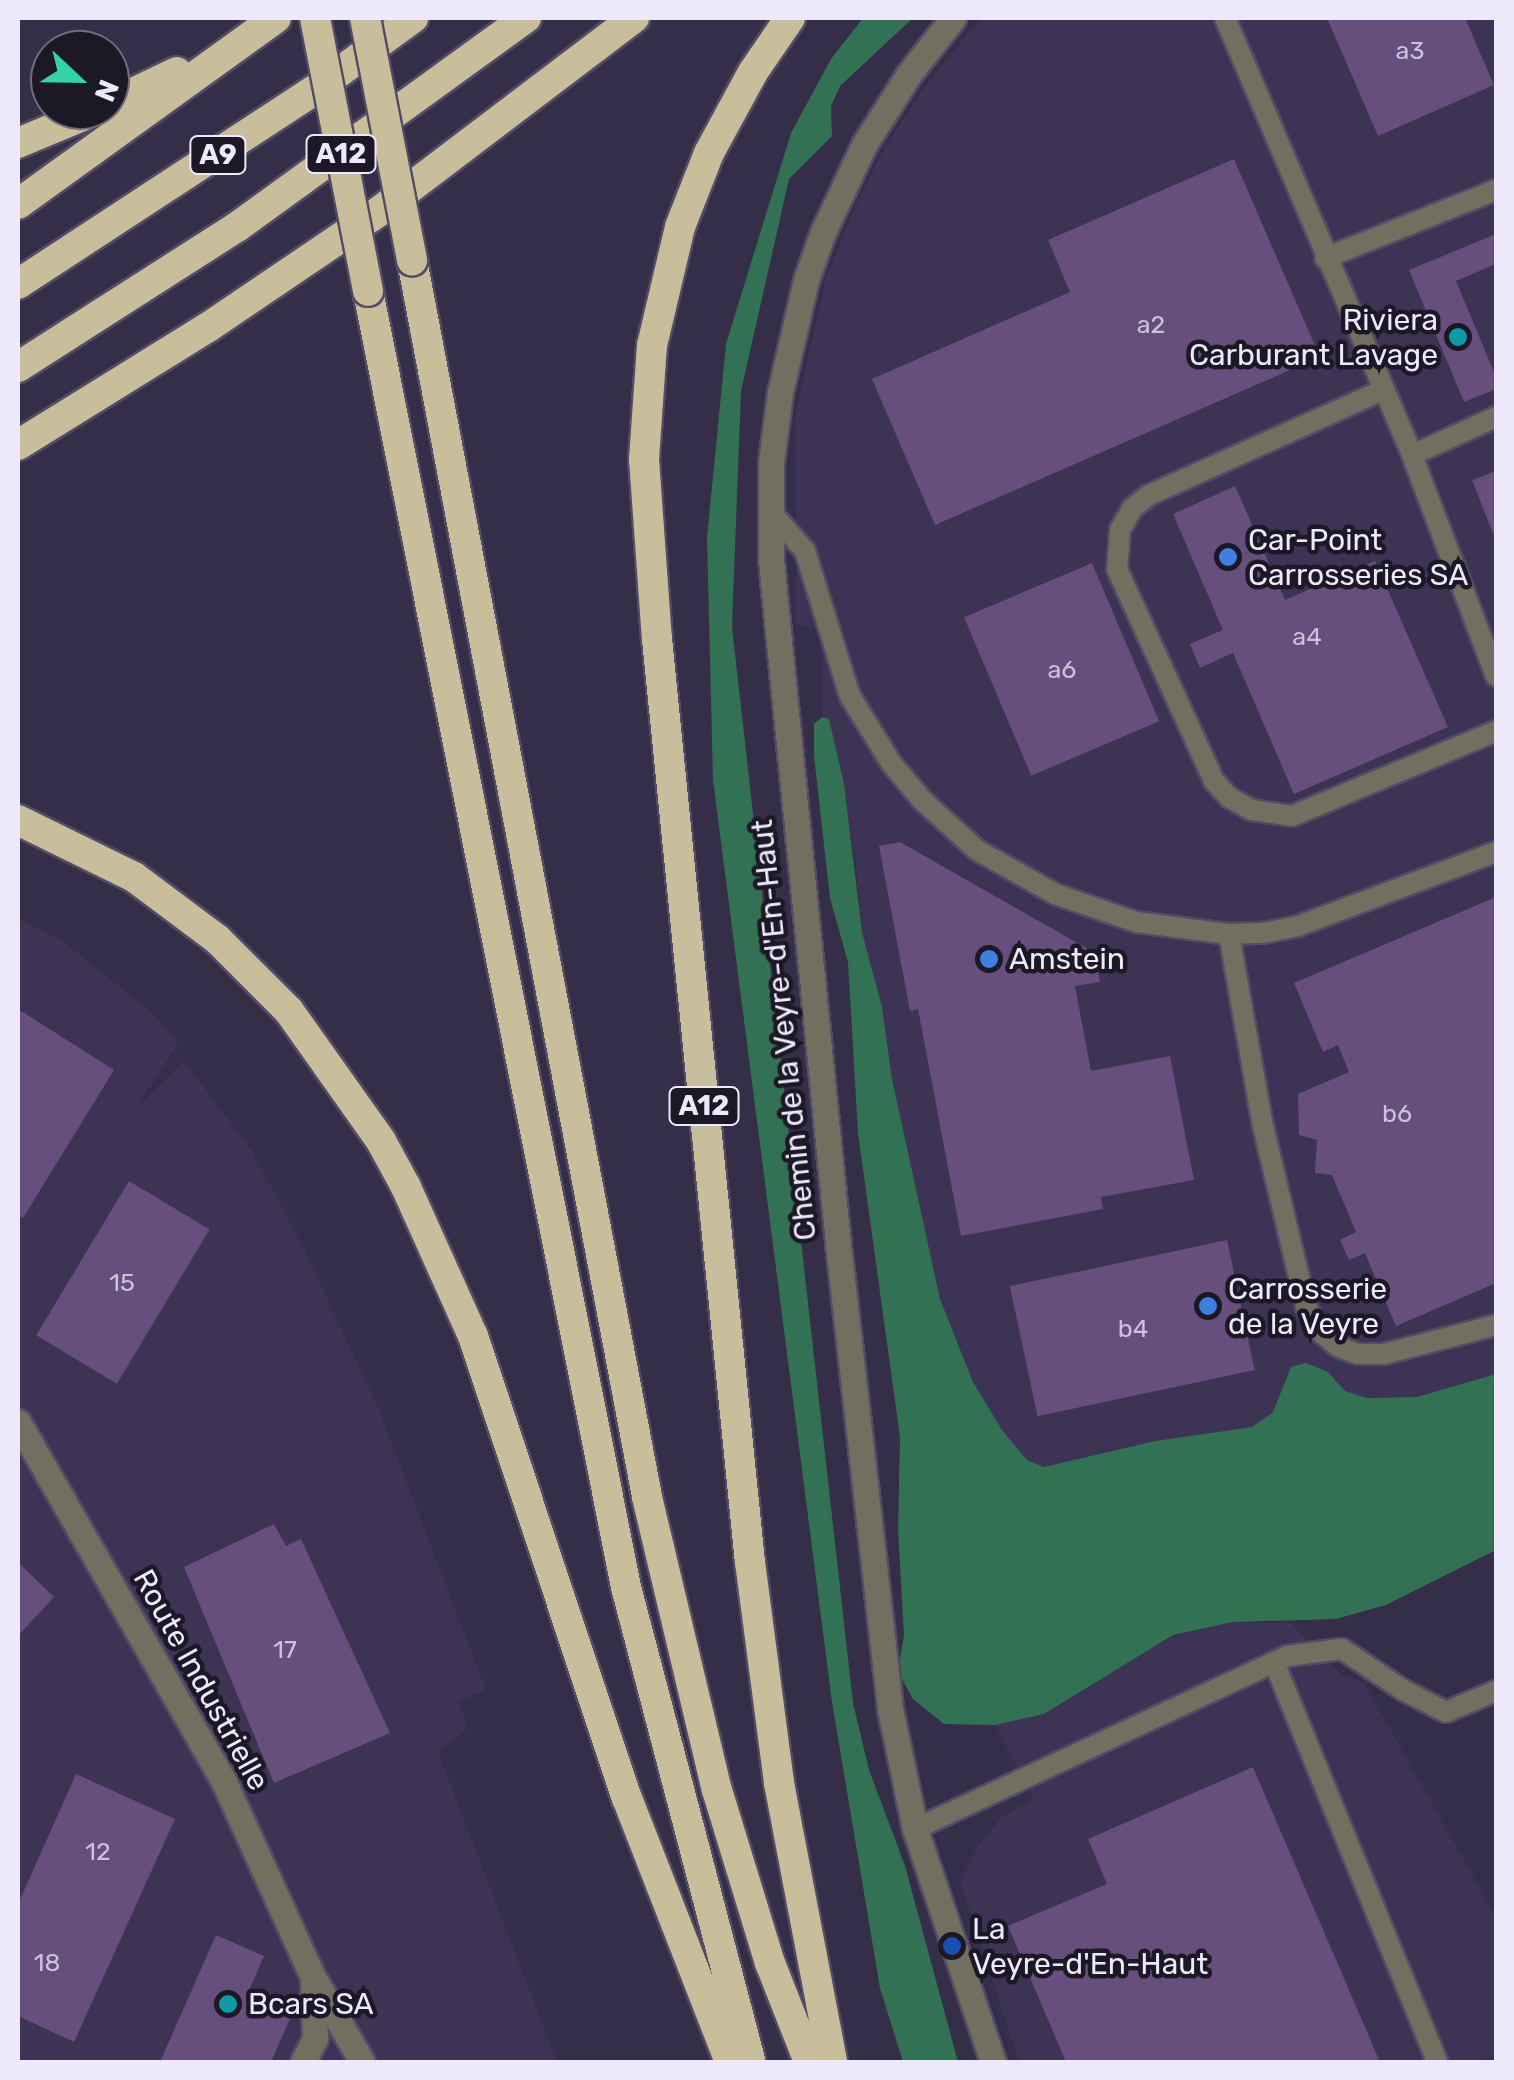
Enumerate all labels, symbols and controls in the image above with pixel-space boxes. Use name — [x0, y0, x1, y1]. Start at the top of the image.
north arrow — [30, 30, 130, 130]
house number: a3 — [1396, 36, 1424, 66]
text: N — [87, 75, 125, 106]
road number: A12 — [304, 131, 378, 177]
road number: A9 — [188, 132, 248, 178]
place label: Riviera Carburant Lavage — [1189, 302, 1438, 372]
house number: a2 — [1137, 310, 1165, 340]
marker: Riviera Carburant Lavage — [1447, 326, 1469, 348]
place label: Car-Point Carrosseries SA — [1248, 522, 1468, 592]
marker: Car-Point Carrosseries SA — [1217, 546, 1239, 568]
house number: a4 — [1292, 622, 1322, 652]
house number: a6 — [1048, 655, 1076, 685]
street label: Chemin de la Veyre-d'En-Haut — [744, 817, 824, 1243]
place label: Amstein — [1009, 941, 1125, 977]
marker: Amstein — [978, 948, 1000, 970]
road number: A12 — [666, 1083, 742, 1129]
house number: b6 — [1382, 1099, 1412, 1129]
house number: 15 — [109, 1268, 135, 1298]
place label: Carrosserie de la Veyre — [1228, 1271, 1387, 1342]
marker: Carrosserie de la Veyre — [1197, 1295, 1219, 1317]
house number: b4 — [1118, 1314, 1148, 1344]
street label: Route Industrielle — [125, 1563, 277, 1797]
house number: 17 — [273, 1635, 297, 1665]
house number: 12 — [85, 1837, 111, 1867]
place label: La Veyre-d'En-Haut — [972, 1911, 1208, 1982]
marker: La Veyre-d'En-Haut — [941, 1935, 963, 1957]
house number: 18 — [34, 1948, 60, 1978]
place label: Bcars SA — [248, 1986, 374, 2022]
marker: Bcars SA — [217, 1993, 239, 2015]

